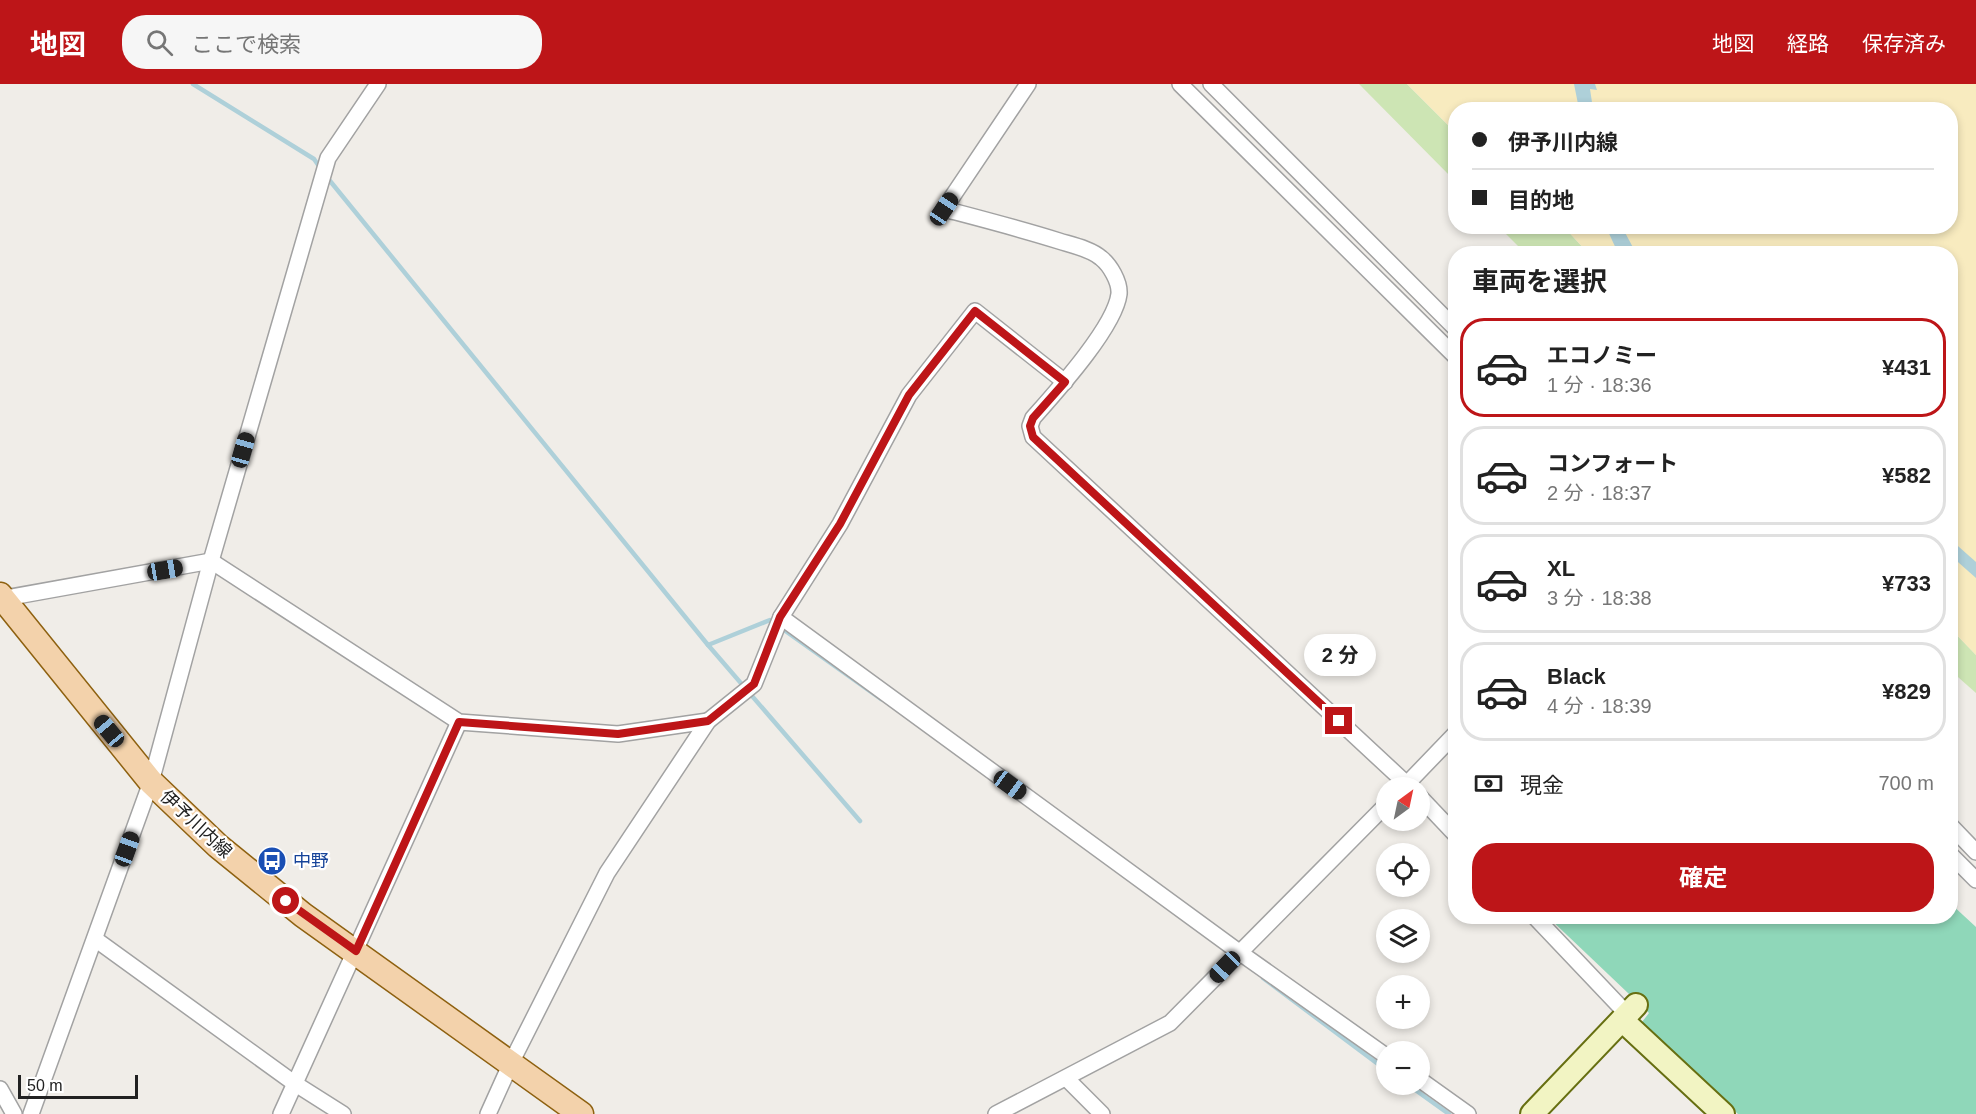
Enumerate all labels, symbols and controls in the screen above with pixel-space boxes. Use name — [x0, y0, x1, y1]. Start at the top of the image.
search box — [122, 15, 542, 69]
icon: search — [143, 26, 176, 59]
text: 地図 — [30, 29, 86, 60]
text: ここで検索 — [191, 32, 301, 57]
text: 地図 — [1712, 32, 1754, 55]
text: 経路 — [1787, 32, 1829, 55]
text: 保存済み — [1862, 32, 1946, 55]
text: 伊予川内線 — [1508, 130, 1618, 155]
text: 目的地 — [1508, 188, 1574, 213]
car — [926, 189, 962, 229]
text: 車両を選択 — [1472, 267, 1607, 297]
icon: car — [1475, 341, 1529, 395]
text: エコノミー — [1547, 343, 1657, 368]
text: ¥431 — [1882, 355, 1931, 380]
text: 1 分 · 18:36 — [1547, 374, 1652, 396]
car — [229, 430, 257, 470]
icon: car — [1475, 449, 1529, 503]
text: コンフォート — [1547, 451, 1678, 476]
text: ¥582 — [1882, 463, 1931, 488]
text: 2 分 · 18:37 — [1547, 482, 1652, 504]
text: XL — [1547, 556, 1575, 581]
icon: car — [1475, 557, 1529, 611]
car — [146, 558, 184, 582]
text: ¥733 — [1882, 571, 1931, 596]
text: 3 分 · 18:38 — [1547, 587, 1652, 609]
callout: 2 分 — [1303, 634, 1375, 676]
text: 2 分 — [1322, 644, 1358, 666]
text: Black — [1547, 664, 1606, 689]
icon: car — [1475, 665, 1529, 719]
text: ¥829 — [1882, 679, 1931, 704]
text: 4 分 · 18:39 — [1547, 695, 1652, 717]
route end — [1325, 707, 1352, 734]
car — [91, 711, 127, 751]
car — [990, 767, 1030, 803]
icon: cash — [1472, 767, 1505, 800]
text: 700 m — [1878, 772, 1934, 794]
text: 現金 — [1520, 773, 1564, 798]
north arrow — [1376, 777, 1430, 831]
map controls — [1376, 777, 1430, 1095]
street label: 伊予川内線 — [156, 786, 236, 862]
car — [112, 829, 142, 869]
button: locate — [1376, 843, 1430, 897]
button: 確定 — [1472, 843, 1934, 912]
bus stop icon: 中野 — [256, 845, 288, 877]
place label: 中野 — [293, 851, 329, 871]
route start — [272, 887, 299, 914]
button: layers — [1376, 909, 1430, 963]
car — [1206, 948, 1244, 986]
button: + — [1376, 975, 1430, 1029]
button: − — [1376, 1041, 1430, 1095]
scale bar — [18, 1072, 138, 1100]
text: 50 m — [27, 1077, 63, 1094]

